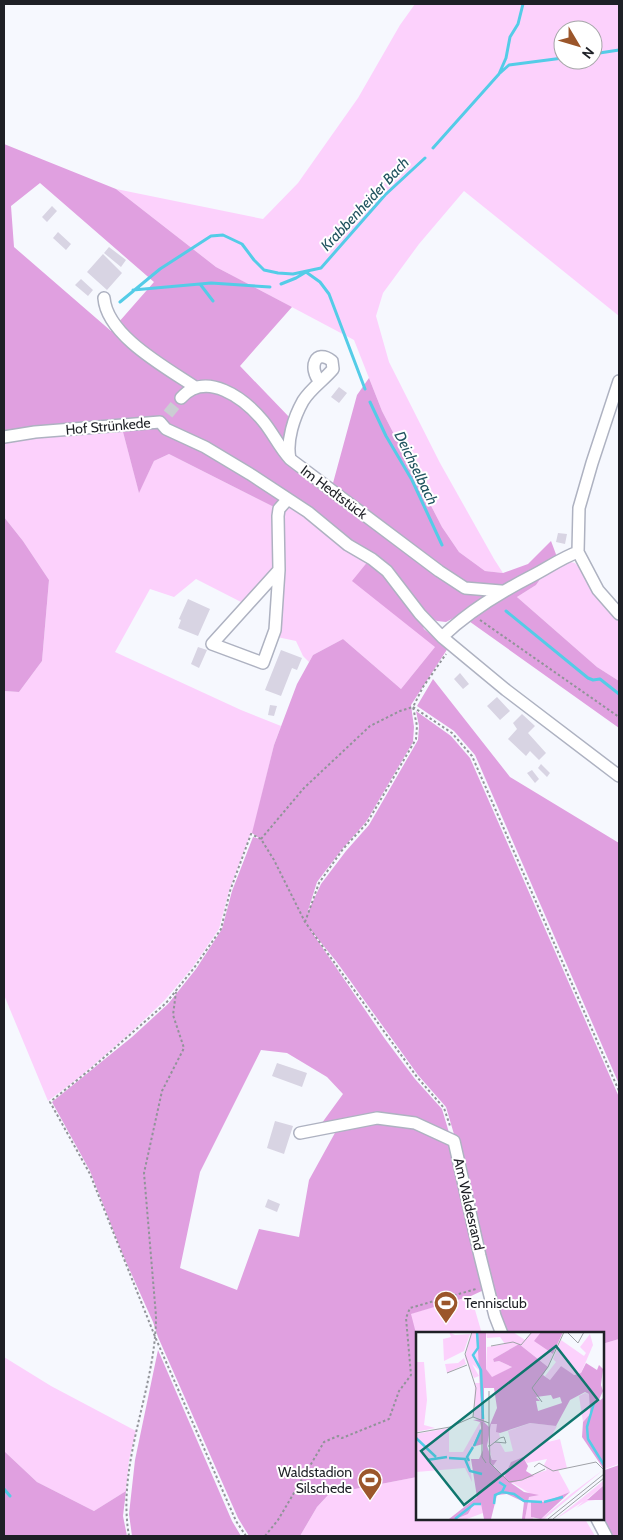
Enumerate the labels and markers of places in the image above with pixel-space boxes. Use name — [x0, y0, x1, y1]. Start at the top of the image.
sports icon: Tennisclub — [433, 1290, 459, 1324]
place label: Tennisclub — [464, 1294, 527, 1312]
place label: Waldstadion Silschede — [278, 1463, 352, 1497]
sports icon: Waldstadion Silschede — [357, 1467, 383, 1501]

